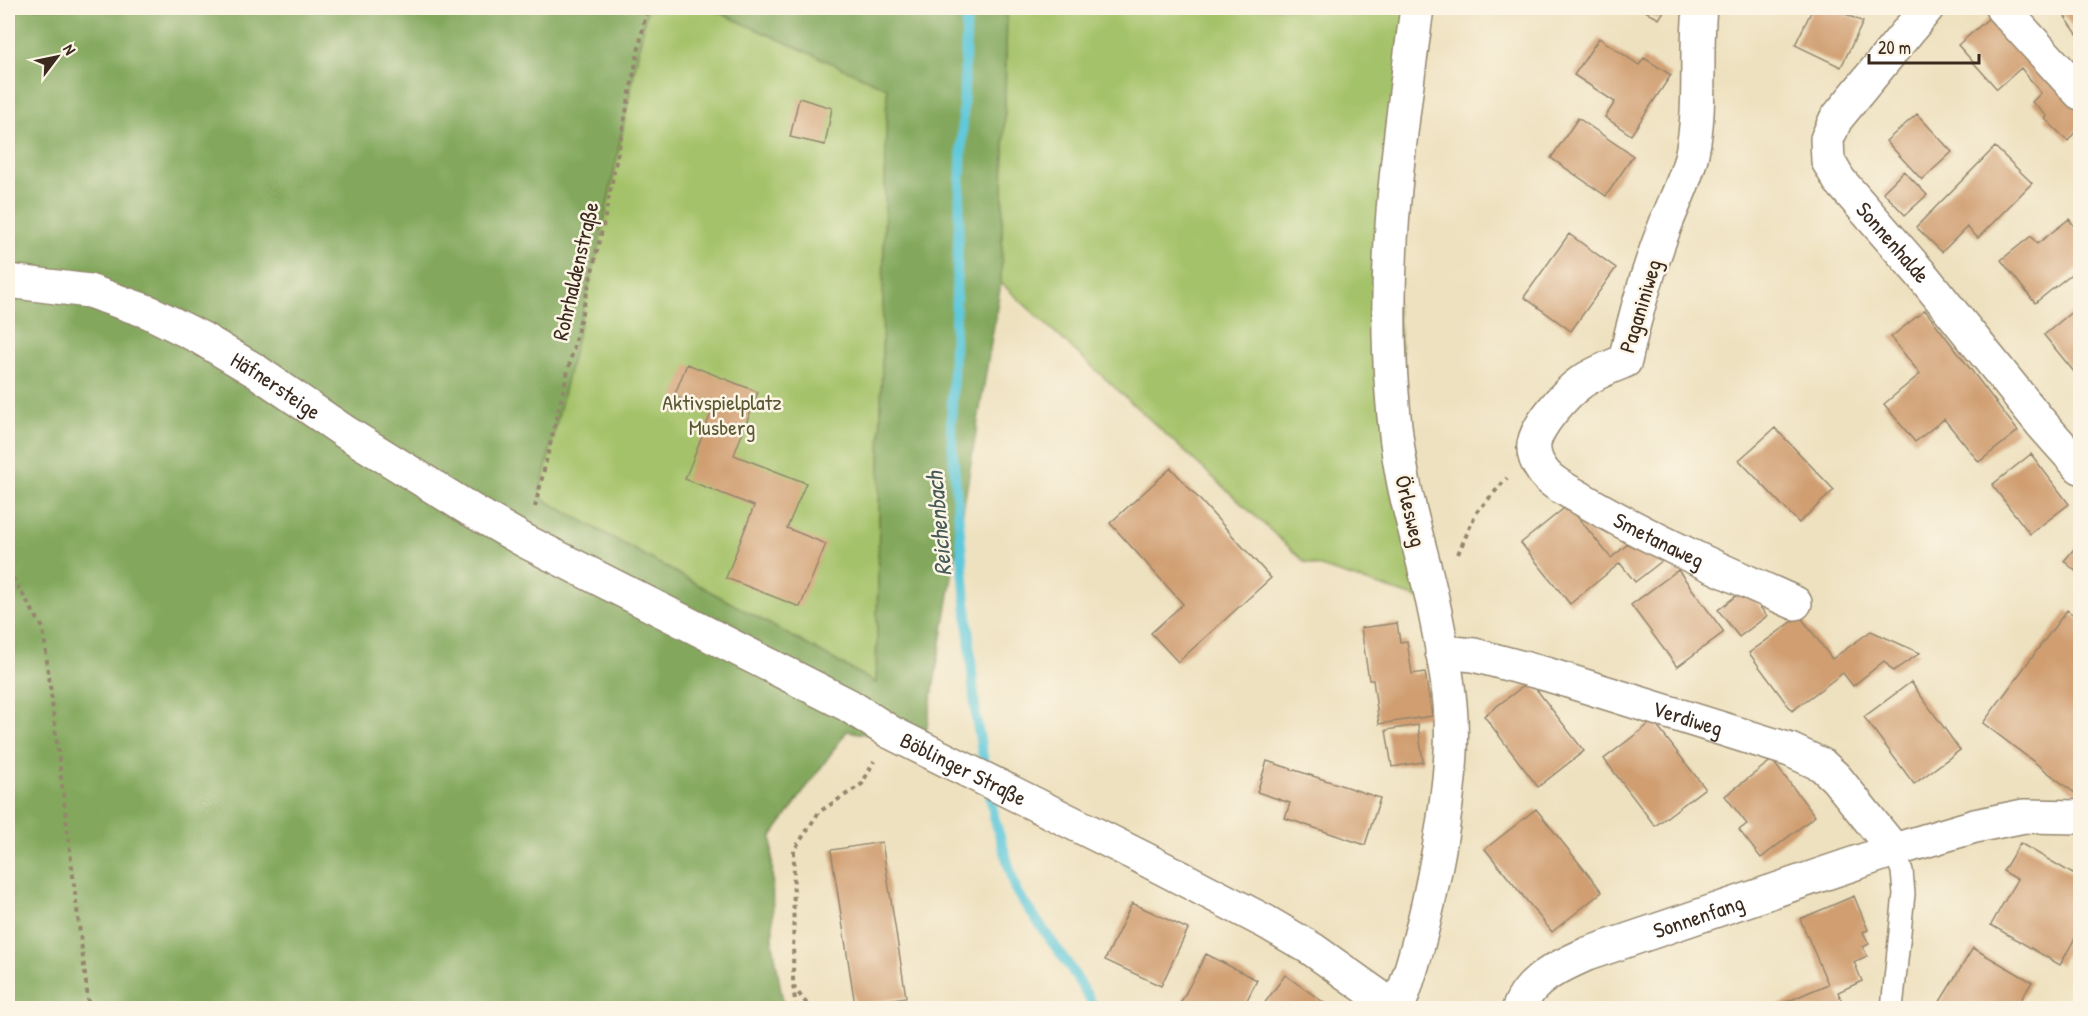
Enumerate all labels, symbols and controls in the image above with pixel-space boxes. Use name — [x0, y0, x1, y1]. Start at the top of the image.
north arrow — [27, 27, 87, 87]
scale bar — [1869, 27, 1978, 65]
text: 20 m — [1878, 35, 1911, 60]
text: N — [58, 40, 82, 59]
street label: Sonnenhalde — [1850, 195, 1937, 289]
street label: Rohrhaldenstraße — [545, 199, 606, 343]
street label: Paganiniweg — [1612, 256, 1668, 356]
street label: Häfnersteige — [225, 344, 327, 426]
park label: Aktivspielplatz Musberg — [662, 387, 782, 442]
water label: Reichenbach — [917, 469, 958, 577]
street label: Örlesweg — [1388, 472, 1434, 550]
street label: Smetanaweg — [1609, 505, 1709, 575]
street label: Verdiweg — [1649, 693, 1726, 743]
street label: Böblinger Straße — [895, 725, 1032, 813]
street label: Sonnenfang — [1649, 887, 1748, 945]

